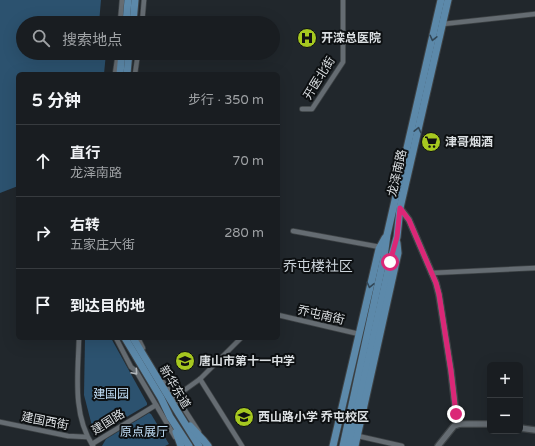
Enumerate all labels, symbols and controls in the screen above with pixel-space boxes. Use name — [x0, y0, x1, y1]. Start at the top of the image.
search box — [16, 16, 280, 60]
icon: search — [30, 27, 52, 49]
hospital icon: 开滦总医院 — [296, 27, 318, 49]
text: 搜索地点 — [62, 31, 122, 49]
place label: 开滦总医院 — [321, 31, 381, 45]
one-way arrow — [429, 35, 437, 41]
street label: 开医北街 — [300, 54, 338, 102]
text: 5 分钟 — [32, 90, 81, 111]
text: 步行 · 350 m — [188, 92, 264, 108]
one-way arrow — [413, 127, 422, 134]
supermarket icon: 津哥烟酒 — [420, 131, 442, 153]
place label: 津哥烟酒 — [445, 135, 493, 149]
text: 直行 — [70, 144, 100, 162]
street label: 龙泽南路 — [385, 148, 409, 198]
icon: ahead — [32, 150, 54, 172]
text: 70 m — [232, 153, 264, 169]
text: 龙泽南路 — [70, 165, 122, 181]
text: 右转 — [70, 216, 100, 234]
icon: right — [32, 222, 54, 244]
text: 280 m — [224, 225, 264, 241]
text: 五家庄大街 — [70, 237, 135, 253]
route start — [381, 253, 399, 271]
district label: 乔屯楼社区 — [283, 258, 353, 275]
one-way arrow — [367, 281, 375, 288]
icon: arrive — [32, 294, 54, 316]
text: 到达目的地 — [70, 297, 145, 315]
street label: 乔屯南街 — [296, 303, 346, 327]
school or university icon: 唐山市第十一中学 — [174, 350, 196, 372]
place label: 唐山市第十一中学 — [199, 354, 295, 368]
map controls — [487, 362, 523, 434]
button: + — [487, 362, 523, 398]
street label: 新华东道 — [157, 363, 193, 411]
one-way arrow — [130, 367, 137, 375]
park label: 建国园 — [93, 387, 129, 401]
button: − — [487, 398, 523, 434]
route end — [447, 405, 465, 423]
school or university icon: 西山路小学 乔屯校区 — [233, 406, 255, 428]
street label: 建国路 — [89, 407, 127, 437]
street label: 建国西街 — [20, 410, 70, 432]
place label: 西山路小学 乔屯校区 — [258, 410, 369, 424]
park label: 原点展厅 — [120, 425, 168, 439]

